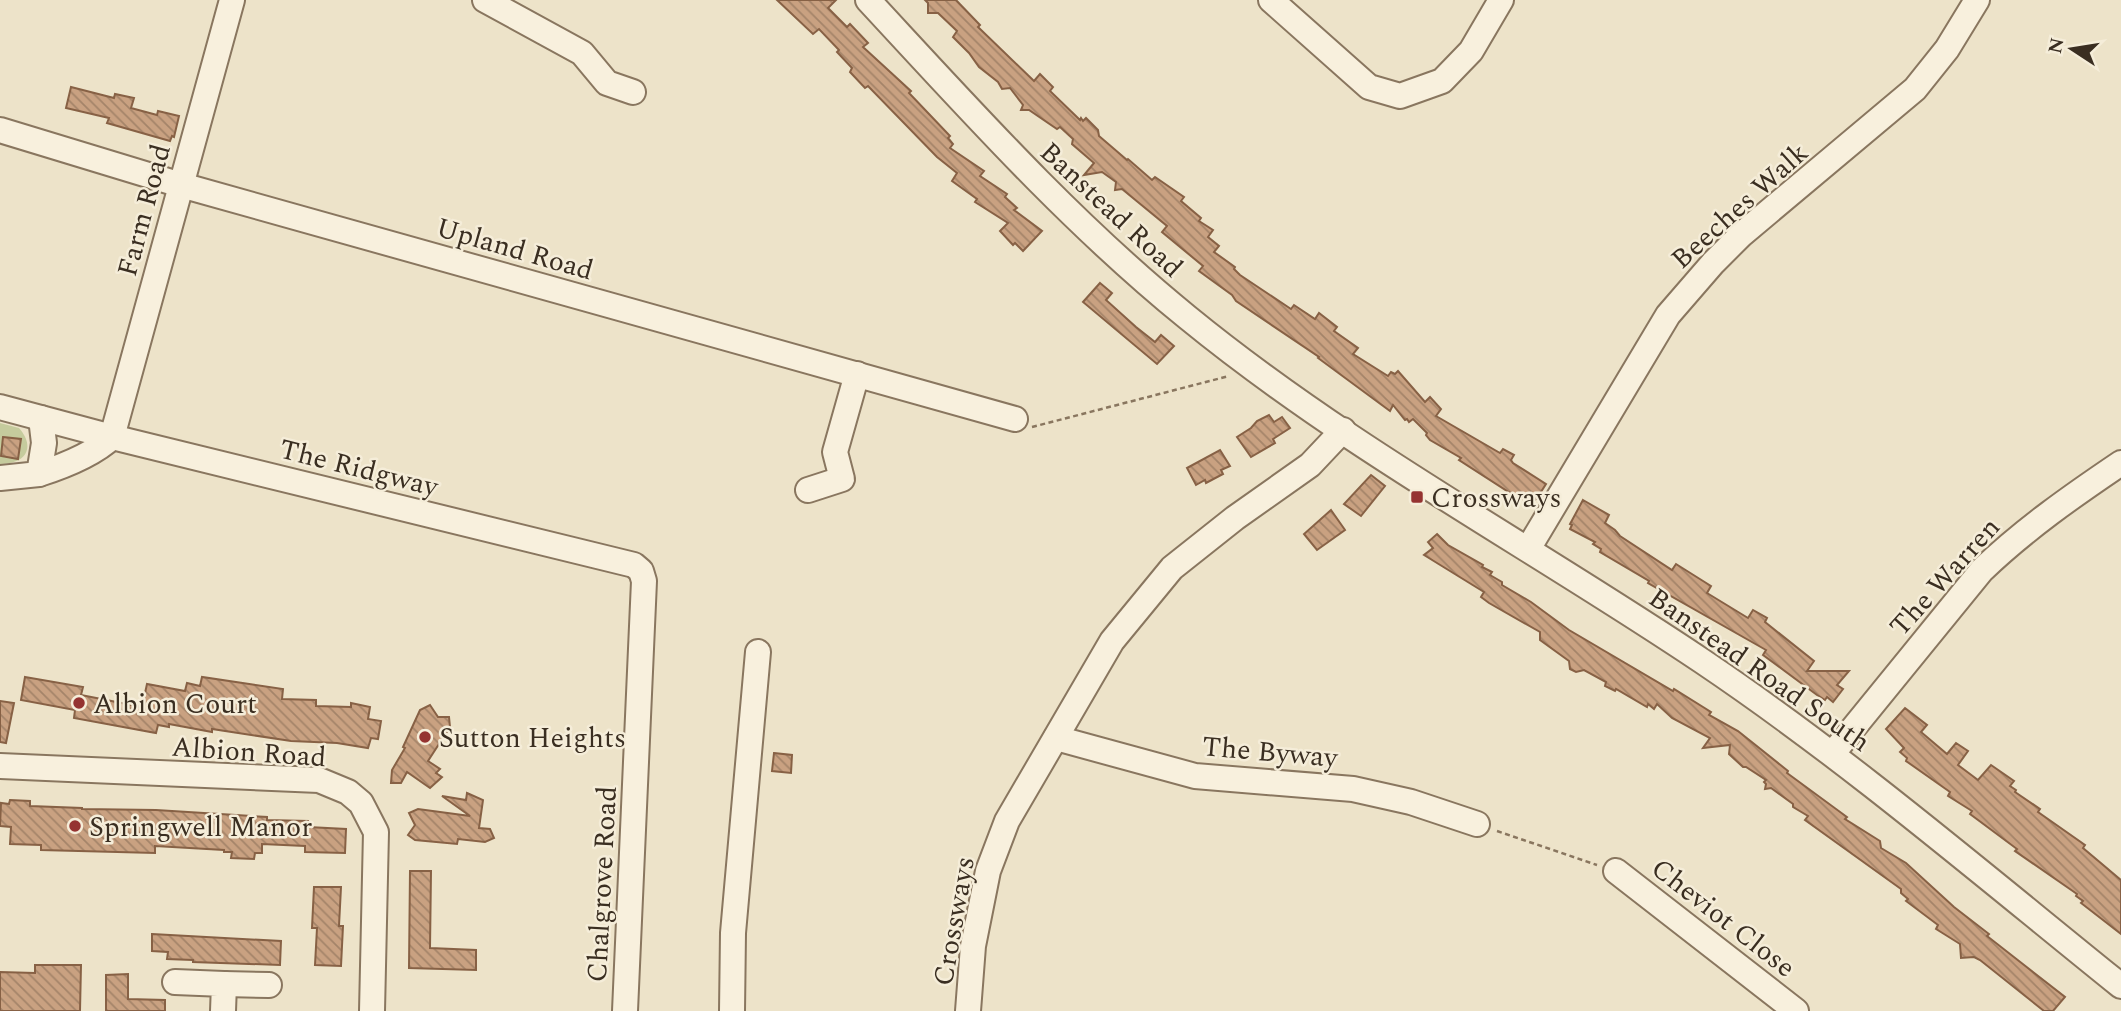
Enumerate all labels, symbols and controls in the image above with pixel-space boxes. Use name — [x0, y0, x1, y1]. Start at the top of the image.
north arrow — [2037, 14, 2107, 84]
text: N — [2041, 35, 2073, 56]
street label: Banstead Road — [1029, 132, 1193, 288]
street label: Beeches Walk — [1662, 132, 1818, 280]
street label: Farm Road — [106, 139, 183, 281]
street label: Upland Road — [431, 206, 598, 292]
street label: The Ridgway — [275, 428, 444, 509]
place label: Crossways — [1431, 477, 1562, 520]
marker: Crossways — [1409, 489, 1425, 505]
street label: The Warren — [1879, 507, 2011, 647]
street label: Banstead Road South — [1639, 577, 1879, 763]
place label: Albion Court — [93, 683, 257, 726]
marker: Albion Court — [71, 695, 87, 711]
place label: Sutton Heights — [439, 717, 626, 760]
street label: The Byway — [1200, 725, 1341, 780]
street label: Albion Road — [170, 726, 328, 779]
marker: Sutton Heights — [417, 729, 433, 745]
street label: Chalgrove Road — [576, 785, 629, 983]
place label: Springwell Manor — [89, 806, 312, 849]
marker: Springwell Manor — [67, 818, 83, 834]
street label: Cheviot Close — [1641, 848, 1805, 989]
street label: Crossways — [922, 853, 987, 989]

